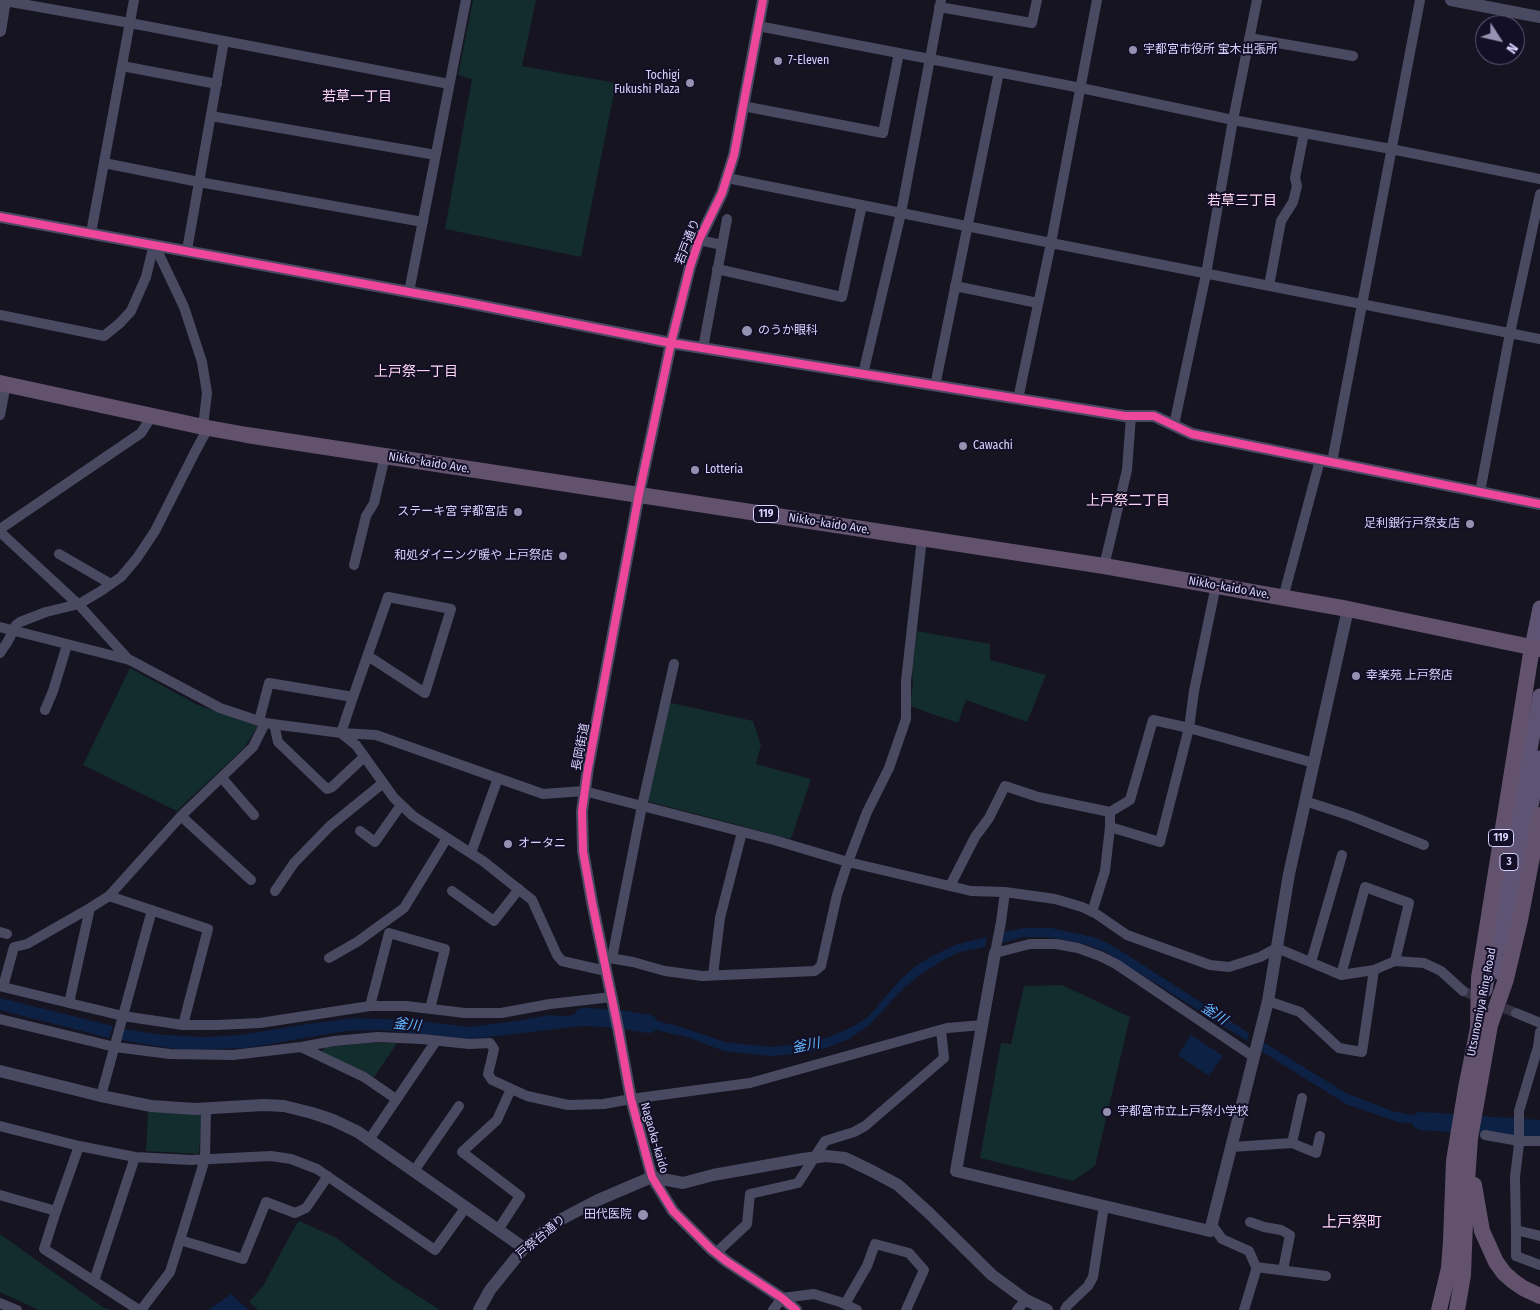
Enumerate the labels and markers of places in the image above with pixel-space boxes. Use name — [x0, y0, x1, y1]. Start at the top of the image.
place label: 宇都宮市役所 宝木出張所 — [1143, 43, 1278, 57]
marker: 宇都宮市役所 宝木出張所 — [1127, 44, 1139, 56]
place label: 7-Eleven — [788, 54, 829, 68]
marker: 7-Eleven — [772, 55, 784, 67]
place label: Tochigi Fukushi Plaza — [614, 69, 680, 97]
marker: Tochigi Fukushi Plaza — [684, 77, 696, 89]
marker: のうか眼科 — [740, 324, 754, 338]
place label: のうか眼科 — [758, 324, 818, 338]
place label: Cawachi — [973, 439, 1013, 453]
marker: Cawachi — [957, 440, 969, 452]
place label: Lotteria — [705, 463, 743, 477]
marker: Lotteria — [689, 464, 701, 476]
place label: ステーキ宮 宇都宮店 — [397, 505, 508, 519]
marker: ステーキ宮 宇都宮店 — [512, 506, 524, 518]
place label: 足利銀行戸祭支店 — [1364, 517, 1460, 531]
marker: 足利銀行戸祭支店 — [1464, 518, 1476, 530]
place label: 和処ダイニング暖や 上戸祭店 — [394, 549, 553, 563]
marker: 和処ダイニング暖や 上戸祭店 — [557, 550, 569, 562]
place label: 幸楽苑 上戸祭店 — [1366, 669, 1453, 683]
marker: 幸楽苑 上戸祭店 — [1350, 670, 1362, 682]
place label: オータニ — [518, 837, 566, 851]
marker: オータニ — [502, 838, 514, 850]
place label: 宇都宮市立上戸祭小学校 — [1117, 1105, 1249, 1119]
marker: 宇都宮市立上戸祭小学校 — [1101, 1106, 1113, 1118]
place label: 田代医院 — [584, 1208, 632, 1222]
marker: 田代医院 — [636, 1208, 650, 1222]

